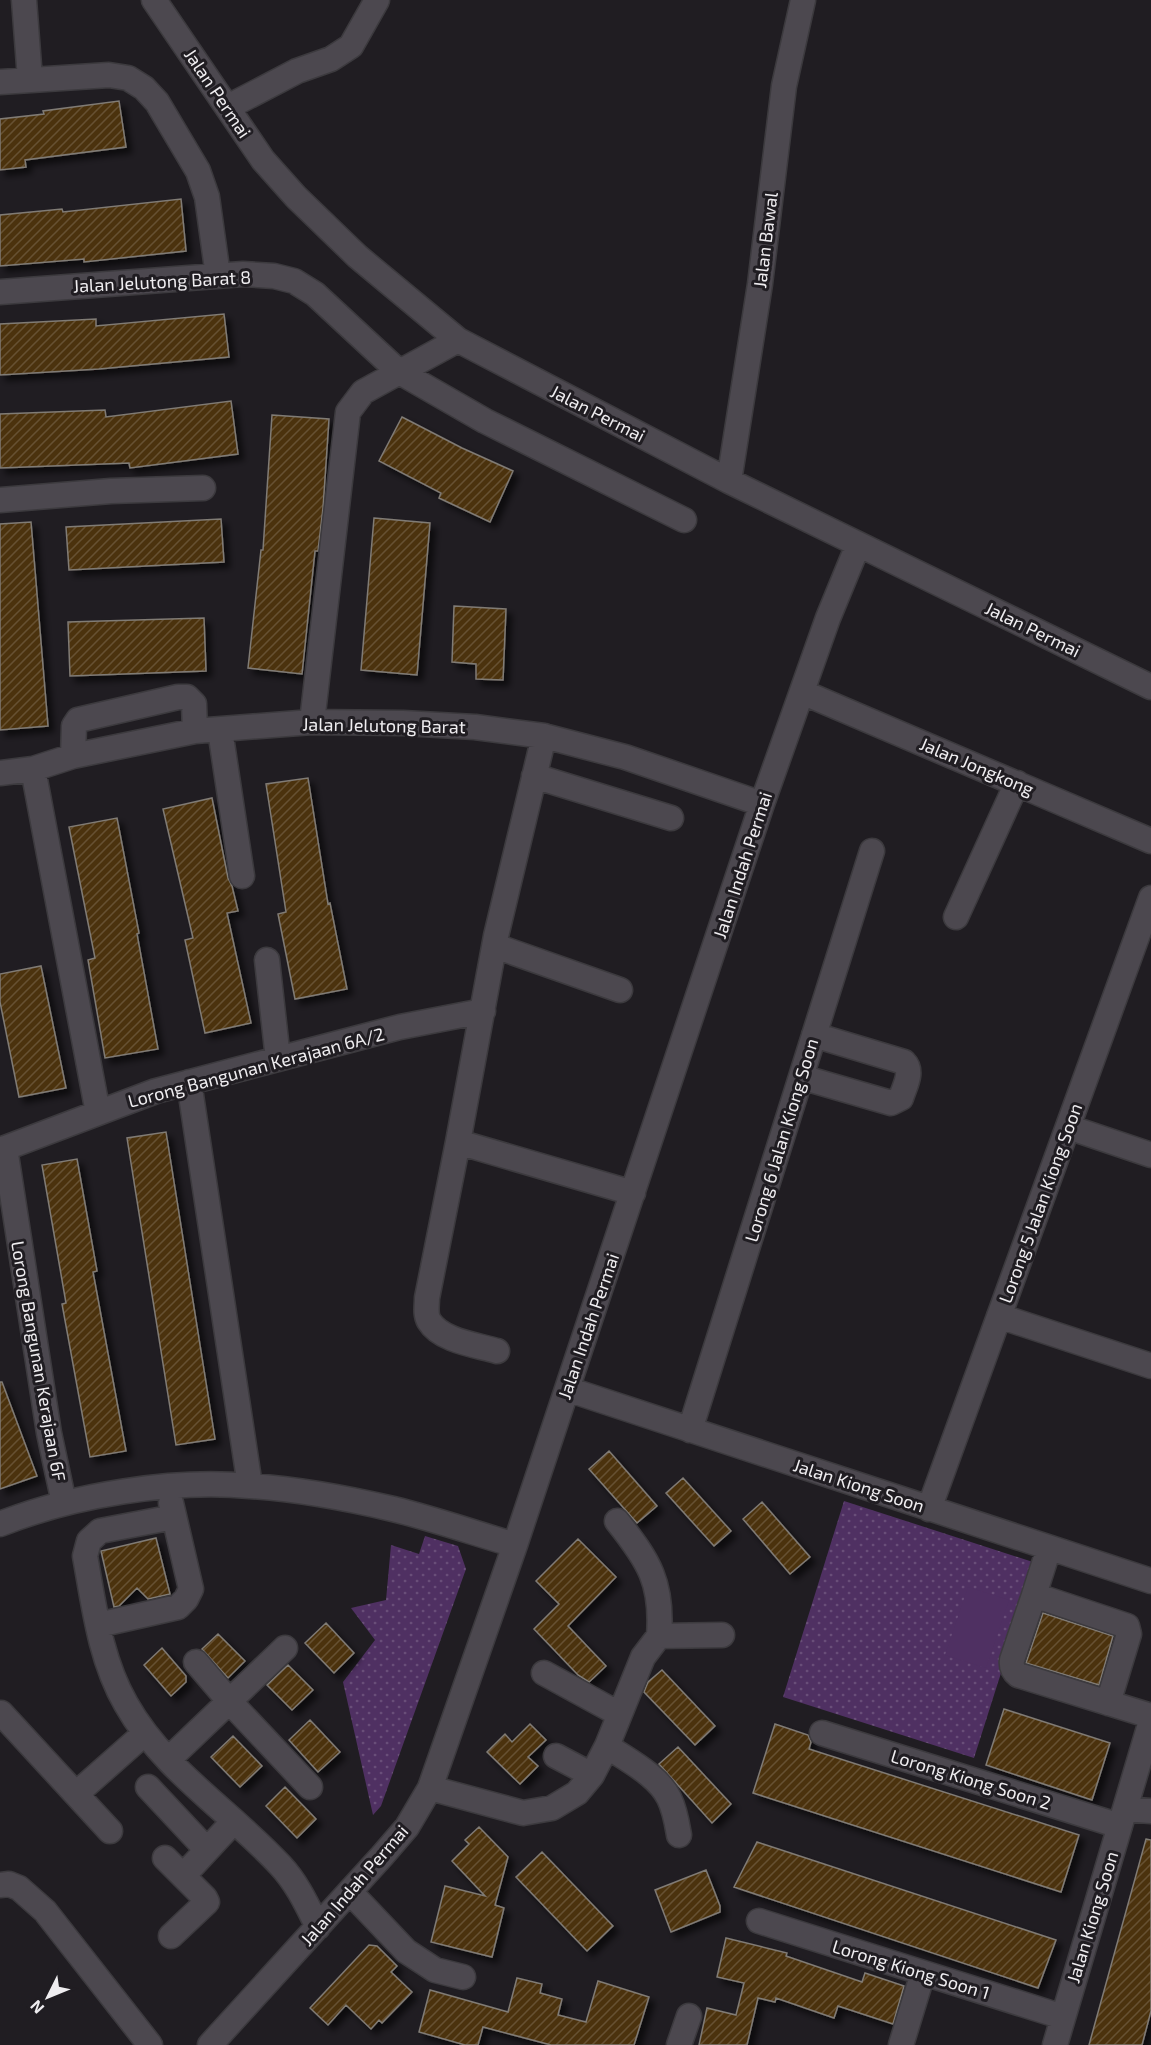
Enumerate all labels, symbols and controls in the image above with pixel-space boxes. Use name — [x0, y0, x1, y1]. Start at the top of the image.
street label: Jalan Permai — [180, 44, 256, 142]
street label: Jalan Bawal — [748, 190, 782, 289]
street label: Jalan Jelutong Barat 8 — [72, 265, 252, 297]
street label: Jalan Permai — [547, 380, 649, 446]
street label: Jalan Permai — [982, 596, 1084, 662]
street label: Jalan Jelutong Barat — [302, 713, 466, 737]
street label: Jalan Jongkong — [917, 732, 1037, 800]
street label: Jalan Indah Permai — [708, 789, 776, 941]
street label: Lorong Bangunan Kerajaan 6A/2 — [125, 1022, 387, 1112]
street label: Lorong 6 Jalan Kiong Soon — [740, 1036, 822, 1244]
street label: Lorong 5 Jalan Kiong Soon — [994, 1100, 1086, 1306]
street label: Lorong Bangunan Kerajaan 6F — [7, 1239, 71, 1483]
street label: Jalan Indah Permai — [553, 1250, 623, 1402]
street label: Jalan Kiong Soon — [791, 1453, 927, 1517]
street label: Lorong Kiong Soon 2 — [888, 1744, 1054, 1814]
street label: Jalan Indah Permai — [295, 1820, 413, 1950]
street label: Jalan Kiong Soon — [1062, 1848, 1122, 1986]
street label: Lorong Kiong Soon 1 — [830, 1935, 992, 2003]
north arrow — [18, 1967, 78, 2027]
text: N — [26, 1997, 48, 2018]

